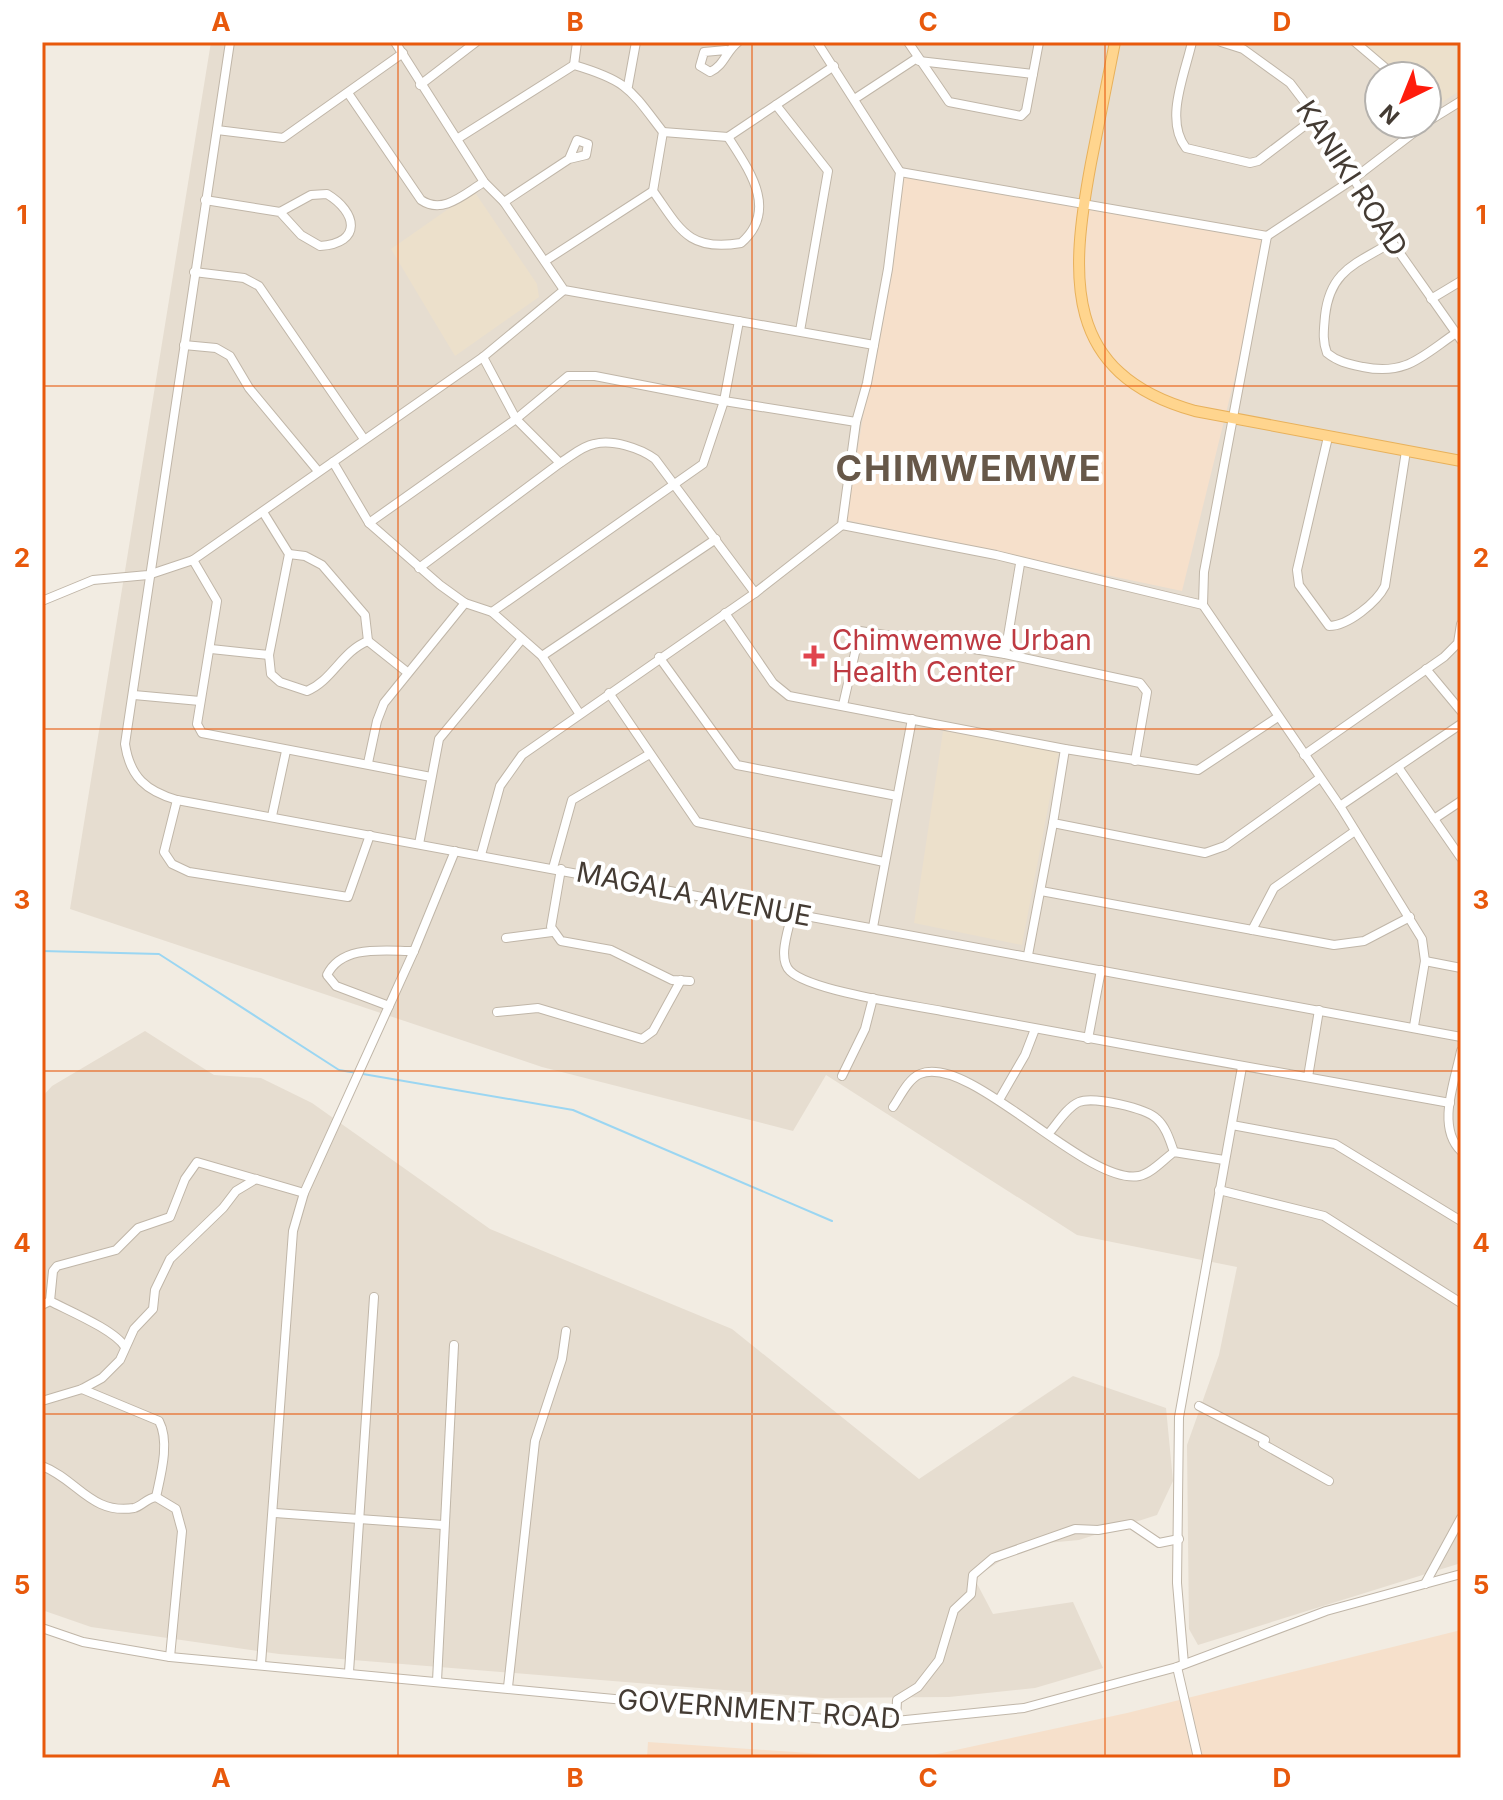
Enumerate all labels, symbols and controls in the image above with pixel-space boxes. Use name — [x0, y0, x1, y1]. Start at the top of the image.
text: A — [211, 6, 231, 37]
text: B — [566, 6, 584, 37]
text: C — [918, 6, 938, 37]
text: D — [1273, 6, 1291, 37]
north arrow — [1363, 60, 1443, 140]
street label: KANIKI ROAD — [1289, 94, 1415, 262]
text: 1 — [16, 199, 28, 230]
text: 1 — [1475, 199, 1487, 230]
district label: CHIMWEMWE — [835, 446, 1103, 490]
text: 2 — [14, 542, 30, 573]
text: 2 — [1473, 542, 1489, 573]
place label: Chimwemwe Urban Health Center — [832, 623, 1092, 689]
marker: Chimwemwe Urban Health Center — [803, 645, 825, 667]
street label: MAGALA AVENUE — [574, 855, 814, 933]
text: 3 — [14, 884, 30, 915]
text: 3 — [1473, 884, 1489, 915]
text: 4 — [13, 1227, 31, 1258]
text: 4 — [1472, 1227, 1490, 1258]
text: 5 — [14, 1569, 30, 1600]
text: 5 — [1473, 1569, 1489, 1600]
street label: GOVERNMENT ROAD — [616, 1682, 902, 1736]
text: A — [211, 1762, 231, 1793]
text: B — [566, 1762, 584, 1793]
text: C — [918, 1762, 938, 1793]
text: D — [1273, 1762, 1291, 1793]

